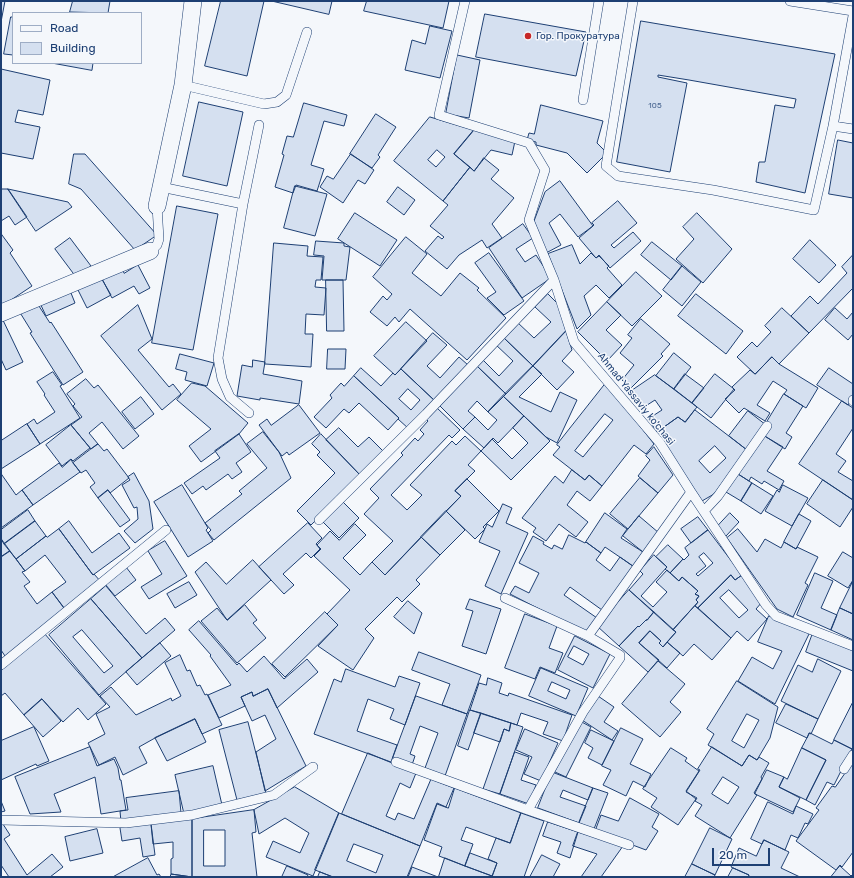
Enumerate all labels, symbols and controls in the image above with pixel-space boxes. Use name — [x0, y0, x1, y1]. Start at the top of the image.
legend — [12, 12, 142, 64]
text: Road — [50, 21, 78, 35]
place label: Гор. Прокуратура — [536, 30, 620, 42]
marker: Гор. Прокуратура — [523, 31, 533, 41]
text: Building — [50, 41, 96, 55]
house number: 105 — [648, 101, 662, 111]
street label: Ahmad Yassaviy ko'chasi — [595, 351, 677, 447]
scale bar — [714, 840, 772, 866]
text: 20 m — [719, 848, 747, 862]

